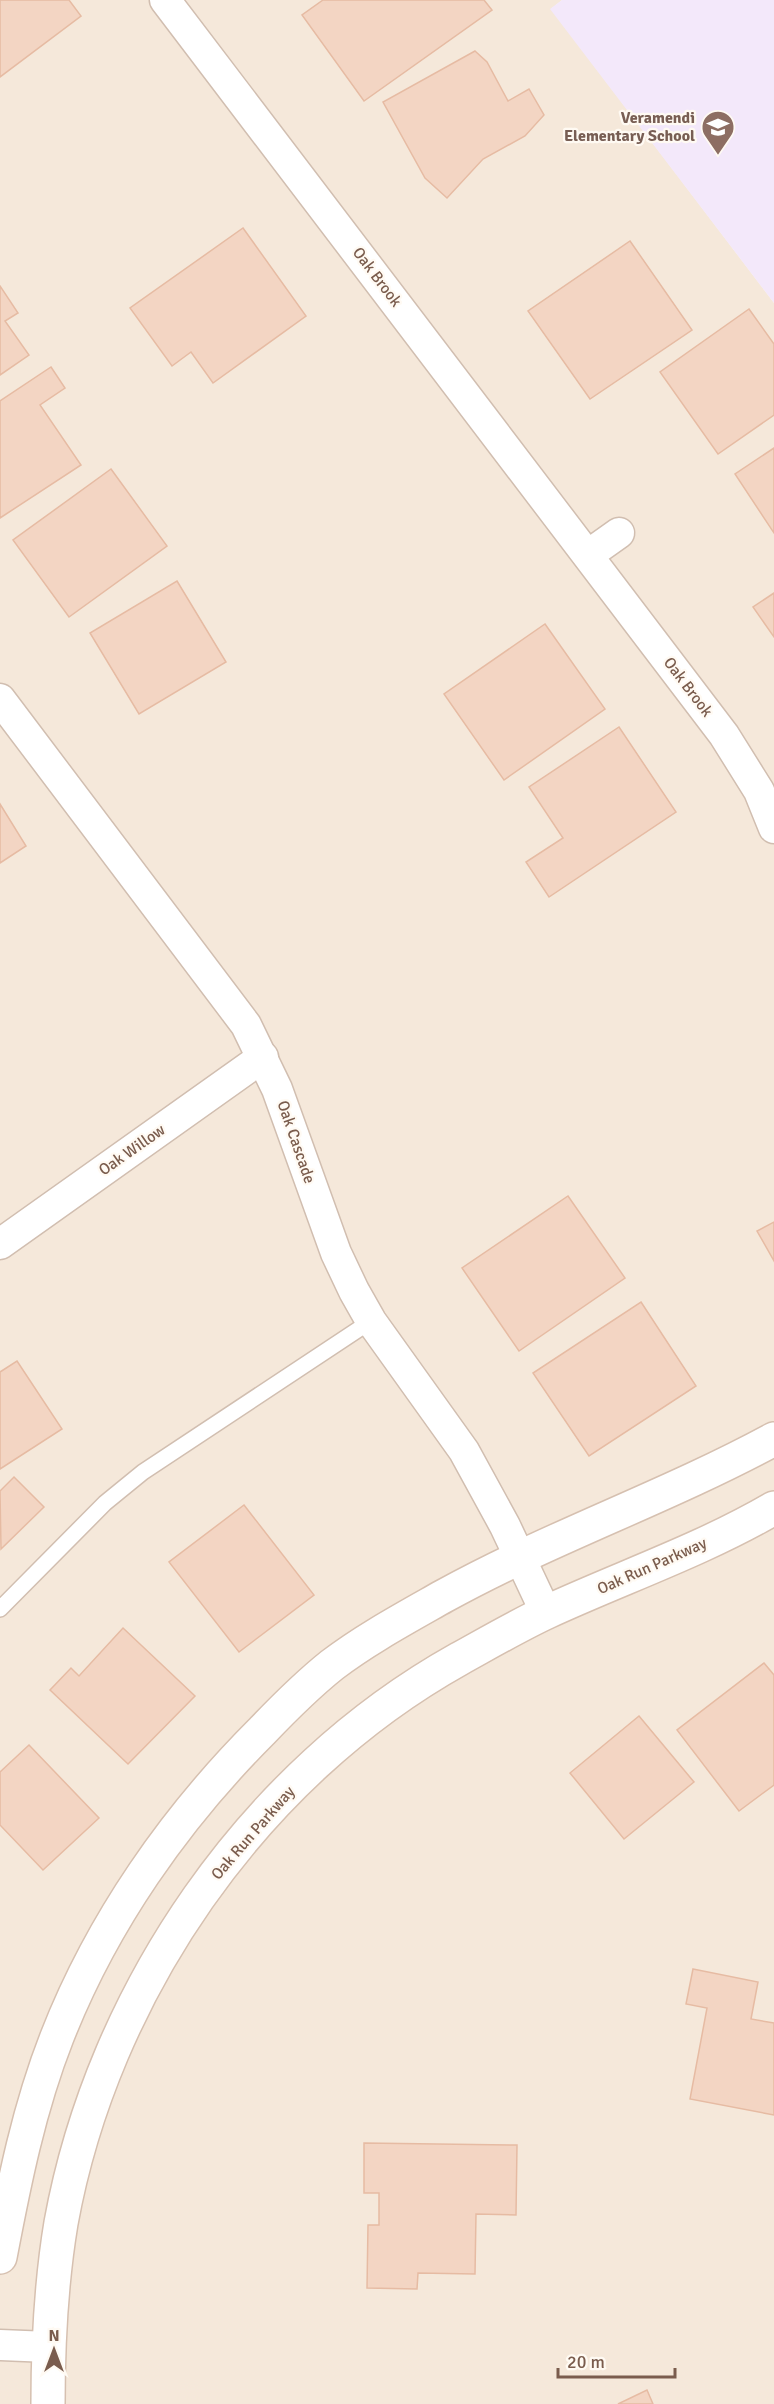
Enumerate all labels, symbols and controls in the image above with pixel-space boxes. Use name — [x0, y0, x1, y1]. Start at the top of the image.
place label: Veramendi Elementary School — [564, 108, 695, 146]
school or university icon: Veramendi Elementary School — [700, 109, 736, 156]
street label: Oak Brook — [348, 243, 406, 311]
street label: Oak Brook — [659, 653, 717, 721]
street label: Oak Cascade — [272, 1098, 320, 1186]
street label: Oak Willow — [95, 1120, 170, 1180]
street label: Oak Run Parkway — [594, 1533, 710, 1599]
street label: Oak Run Parkway — [207, 1782, 300, 1884]
north arrow — [24, 2320, 84, 2380]
text: N — [48, 2326, 60, 2346]
scale bar — [558, 2341, 675, 2379]
text: 20 m — [567, 2351, 605, 2373]

